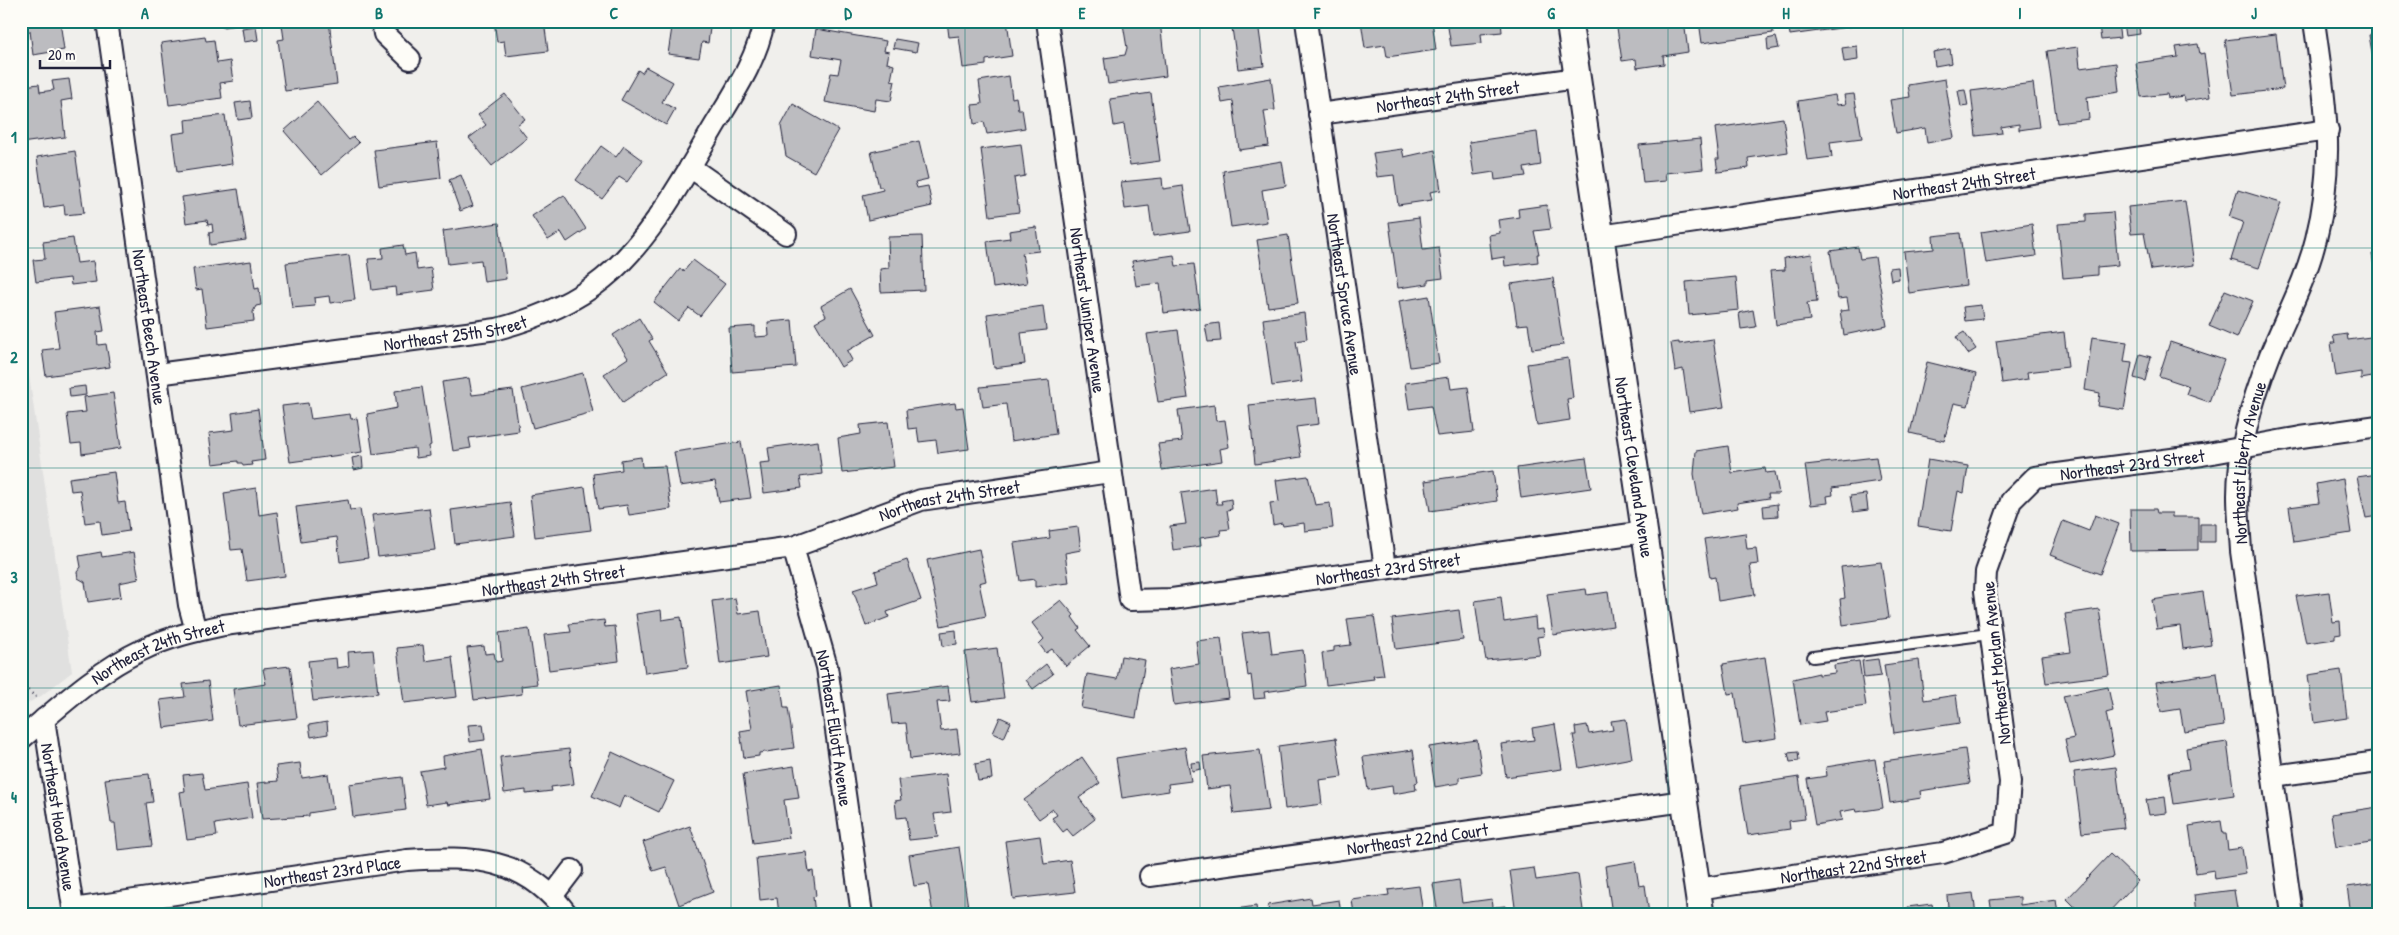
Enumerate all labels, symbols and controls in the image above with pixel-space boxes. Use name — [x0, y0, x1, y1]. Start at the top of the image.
text: A — [141, 2, 149, 24]
text: B — [375, 2, 383, 24]
text: C — [610, 2, 619, 24]
text: D — [844, 2, 852, 24]
text: E — [1078, 2, 1086, 24]
text: F — [1313, 2, 1321, 24]
text: G — [1547, 2, 1555, 24]
text: H — [1782, 2, 1790, 24]
text: I — [2018, 2, 2022, 24]
text: J — [2251, 2, 2257, 24]
scale bar — [40, 38, 110, 70]
text: 20 m — [48, 44, 75, 65]
street label: Northeast 24th Street — [1375, 74, 1522, 118]
text: 1 — [11, 126, 17, 148]
street label: Northeast 24th Street — [1891, 160, 2038, 206]
street label: Northeast Spruce Avenue — [1321, 212, 1369, 377]
street label: Northeast Juniper Avenue — [1064, 226, 1113, 394]
street label: Northeast Beech Avenue — [127, 248, 173, 406]
street label: Northeast 25th Street — [382, 308, 531, 356]
text: 2 — [10, 346, 18, 368]
street label: Northeast Cleveland Avenue — [1609, 375, 1661, 559]
street label: Northeast Liberty Avenue — [2225, 378, 2272, 545]
street label: Northeast 23rd Street — [2059, 442, 2207, 486]
street label: Northeast 24th Street — [875, 473, 1022, 527]
street label: Northeast 23rd Street — [1314, 546, 1463, 591]
street label: Northeast 24th Street — [480, 558, 627, 602]
text: 3 — [10, 566, 18, 588]
street label: Northeast Morlan Avenue — [1975, 580, 2017, 746]
street label: Northeast 24th Street — [85, 613, 228, 690]
street label: Northeast Elliott Avenue — [810, 646, 859, 808]
street label: Northeast Hood Avenue — [35, 741, 83, 892]
text: 4 — [11, 786, 17, 808]
street label: Northeast 22nd Court — [1345, 816, 1491, 861]
street label: Northeast 22nd Street — [1779, 843, 1929, 889]
street label: Northeast 23rd Place — [262, 849, 402, 893]

